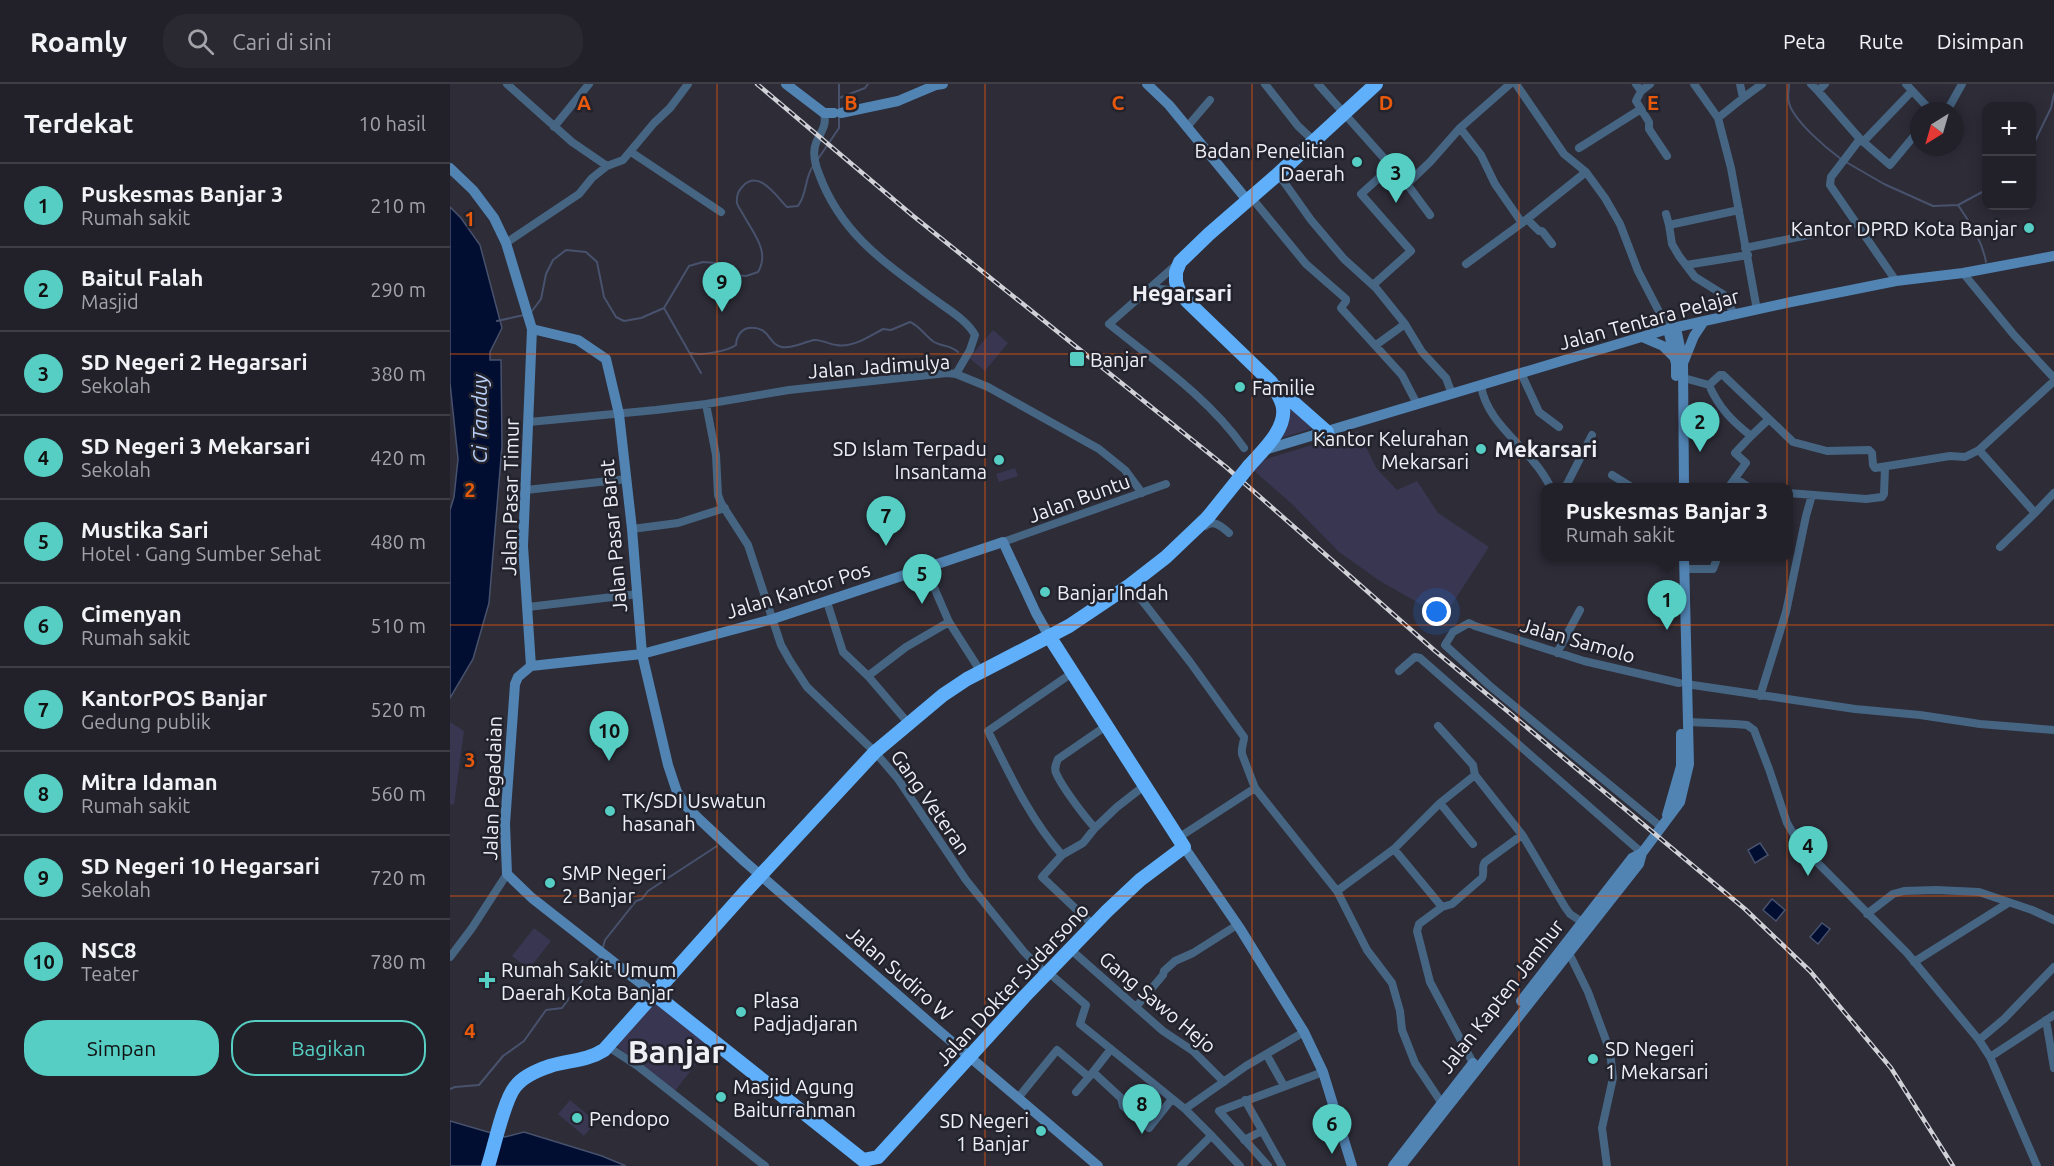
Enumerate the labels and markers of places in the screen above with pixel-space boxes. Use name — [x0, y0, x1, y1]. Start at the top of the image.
place label: Badan Penelitian Daerah — [1194, 139, 1345, 185]
pin: 3 — [1376, 154, 1416, 203]
marker: Badan Penelitian Daerah — [1350, 155, 1364, 169]
place label: Kantor DPRD Kota Banjar — [1791, 217, 2017, 240]
marker: Kantor DPRD Kota Banjar — [2022, 221, 2036, 235]
pin: 9 — [702, 262, 742, 312]
place label: Banjar — [1090, 348, 1148, 371]
marker: Banjar — [1068, 350, 1086, 368]
place label: Familie — [1252, 376, 1315, 399]
marker: Familie — [1233, 380, 1247, 394]
pin: 2 — [1680, 402, 1720, 452]
place label: Kantor Kelurahan Mekarsari — [1313, 427, 1469, 473]
place label: SD Islam Terpadu Insantama — [833, 437, 987, 483]
marker: Kantor Kelurahan Mekarsari — [1474, 442, 1488, 456]
marker: SD Islam Terpadu Insantama — [992, 453, 1006, 467]
pin: 7 — [866, 496, 906, 546]
pin: 5 — [902, 554, 942, 604]
pin: 1 — [1648, 580, 1686, 630]
place label: Banjar Indah — [1057, 581, 1169, 604]
marker: Banjar Indah — [1038, 585, 1052, 599]
pin: 10 — [590, 712, 628, 761]
place label: TK/SDI Uswatun hasanah — [622, 789, 766, 835]
marker: TK/SDI Uswatun hasanah — [603, 804, 617, 818]
pin: 4 — [1788, 826, 1828, 876]
place label: SMP Negeri 2 Banjar — [562, 861, 667, 907]
marker: SMP Negeri 2 Banjar — [543, 876, 557, 890]
place label: Rumah Sakit Umum Daerah Kota Banjar — [501, 958, 676, 1004]
marker: Rumah Sakit Umum Daerah Kota Banjar — [478, 971, 496, 989]
place label: Plasa Padjadjaran — [753, 989, 858, 1035]
marker: Plasa Padjadjaran — [734, 1005, 748, 1019]
place label: SD Negeri 1 Mekarsari — [1605, 1037, 1709, 1083]
marker: SD Negeri 1 Mekarsari — [1586, 1052, 1600, 1066]
place label: Masjid Agung Baiturrahman — [733, 1075, 856, 1121]
pin: 8 — [1122, 1084, 1162, 1134]
marker: Masjid Agung Baiturrahman — [714, 1090, 728, 1104]
pin: 6 — [1312, 1104, 1352, 1154]
place label: Pendopo — [589, 1107, 670, 1130]
place label: SD Negeri 1 Banjar — [940, 1109, 1029, 1155]
marker: Pendopo — [570, 1111, 584, 1125]
marker: SD Negeri 1 Banjar — [1034, 1124, 1048, 1138]

